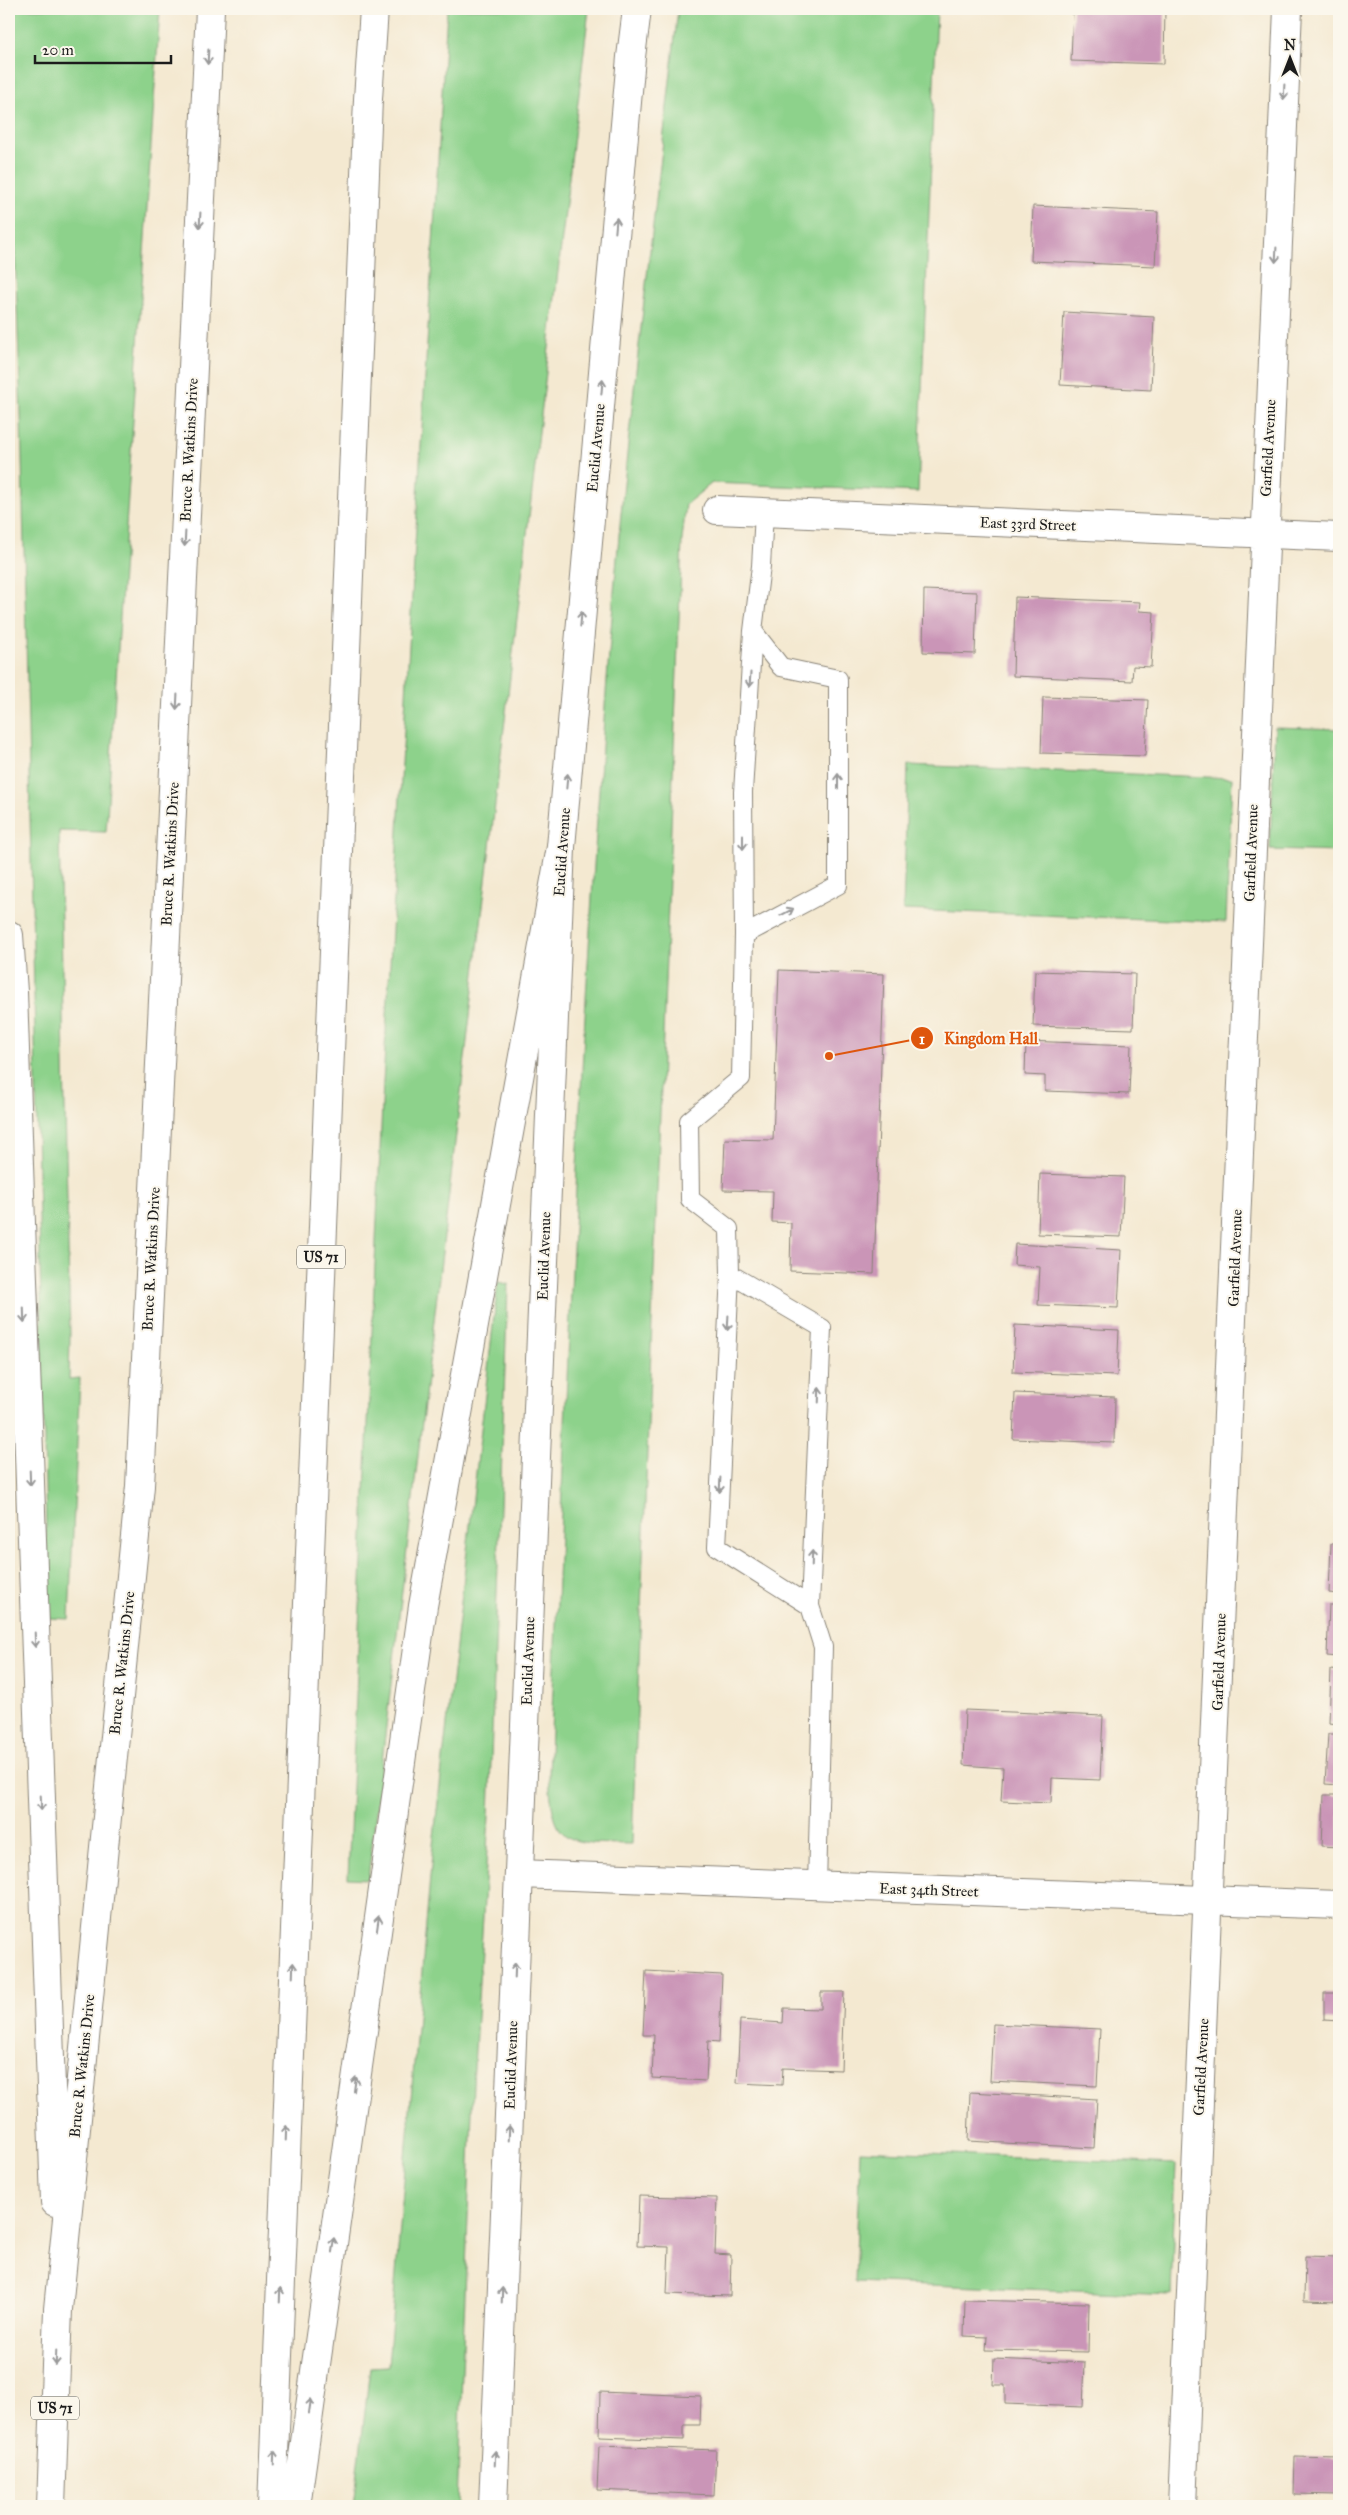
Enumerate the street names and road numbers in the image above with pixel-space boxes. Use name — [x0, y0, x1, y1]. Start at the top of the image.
street label: Bruce R. Watkins Drive — [176, 377, 202, 523]
street label: Garfield Avenue — [1256, 399, 1280, 497]
street label: Euclid Avenue — [583, 403, 609, 493]
street label: East 33rd Street — [979, 513, 1077, 535]
street label: Bruce R. Watkins Drive — [157, 781, 183, 927]
street label: Garfield Avenue — [1240, 804, 1262, 902]
street label: Euclid Avenue — [550, 807, 574, 897]
street label: Bruce R. Watkins Drive — [138, 1186, 164, 1332]
street label: Garfield Avenue — [1224, 1209, 1246, 1307]
street label: Euclid Avenue — [533, 1211, 555, 1301]
road number: US 71 — [297, 1246, 345, 1268]
street label: Bruce R. Watkins Drive — [106, 1590, 138, 1736]
street label: Garfield Avenue — [1208, 1613, 1230, 1711]
street label: Euclid Avenue — [517, 1616, 539, 1706]
street label: East 34th Street — [879, 1879, 980, 1901]
street label: Bruce R. Watkins Drive — [66, 1993, 98, 2139]
street label: Garfield Avenue — [1189, 2018, 1213, 2116]
street label: Euclid Avenue — [500, 2020, 522, 2110]
road number: US 71 — [31, 2396, 79, 2420]

